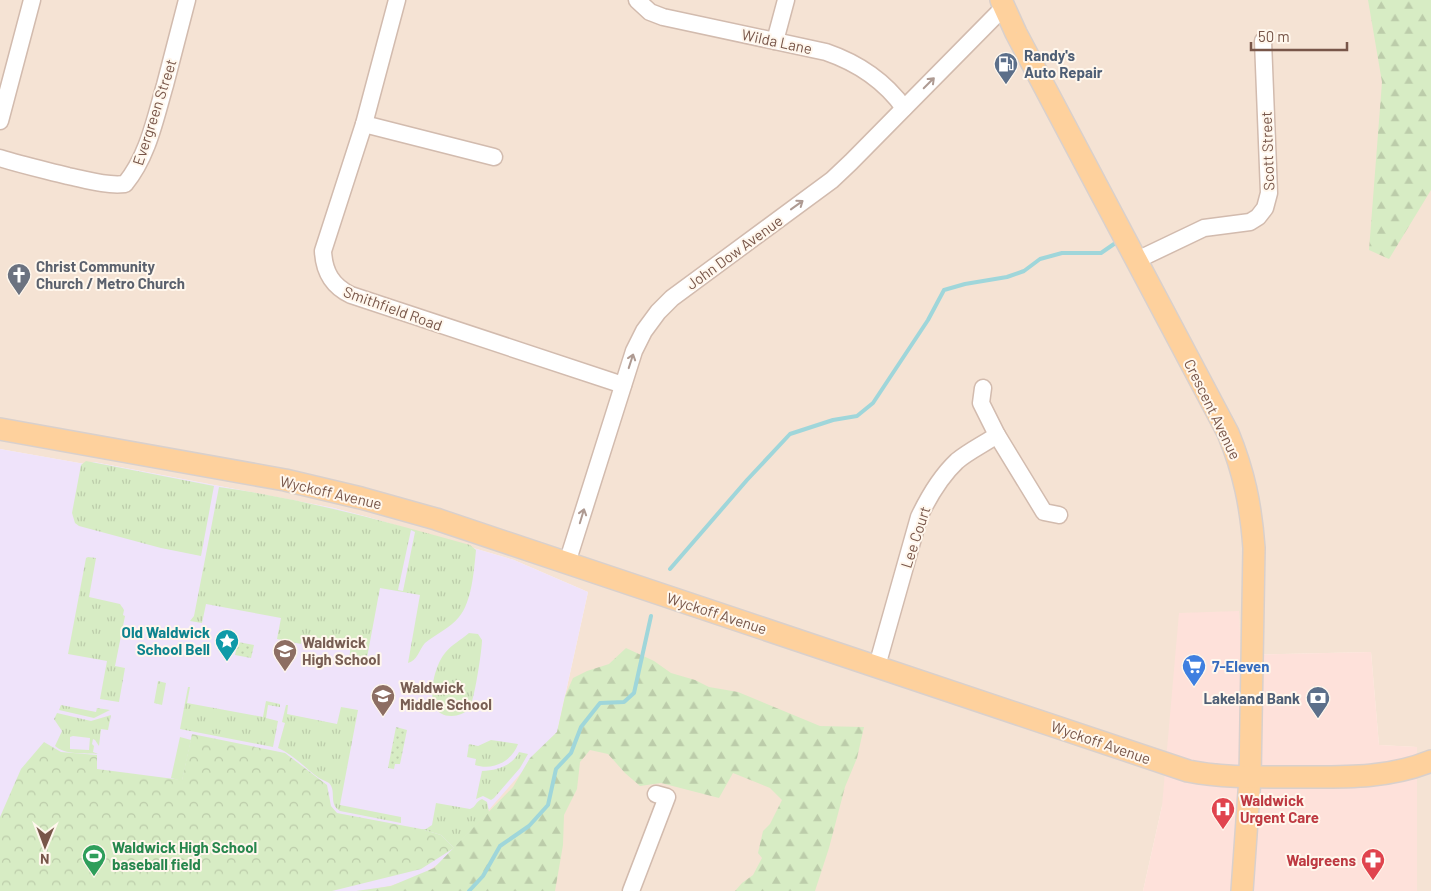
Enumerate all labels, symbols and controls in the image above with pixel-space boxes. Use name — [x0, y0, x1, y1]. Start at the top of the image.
scale bar — [1251, 20, 1347, 52]
street label: Wilda Lane — [740, 25, 814, 57]
text: 50 m — [1258, 27, 1290, 45]
place label: Randy's Auto Repair — [1024, 46, 1103, 81]
fuel station icon: Randy's Auto Repair — [993, 51, 1019, 85]
street label: Evergreen Street — [128, 57, 180, 167]
one-way arrow — [922, 77, 935, 89]
street label: Scott Street — [1257, 111, 1277, 191]
one-way arrow — [790, 200, 804, 210]
street label: John Dow Avenue — [682, 211, 786, 293]
place label: Christ Community Church / Metro Church — [36, 257, 185, 292]
church icon: Christ Community Church / Metro Church — [6, 262, 32, 296]
street label: Smithfield Road — [341, 282, 445, 334]
one-way arrow — [626, 354, 636, 370]
street label: Crescent Avenue — [1181, 356, 1245, 462]
street label: Wyckoff Avenue — [278, 472, 384, 512]
street label: Lee Court — [897, 504, 933, 570]
one-way arrow — [577, 509, 587, 525]
street label: Wyckoff Avenue — [665, 588, 769, 638]
place label: Old Waldwick School Bell — [122, 623, 210, 658]
place icon: Old Waldwick School Bell — [214, 628, 240, 662]
place label: Waldwick High School — [302, 633, 380, 668]
school or university icon: Waldwick High School — [272, 638, 298, 672]
supermarket icon: 7-Eleven — [1181, 653, 1207, 687]
place label: 7-Eleven — [1212, 657, 1269, 675]
place label: Waldwick Middle School — [400, 678, 492, 713]
school or university icon: Waldwick Middle School — [370, 683, 396, 717]
bank icon: Lakeland Bank — [1305, 685, 1331, 719]
place label: Lakeland Bank — [1203, 689, 1300, 707]
street label: Wyckoff Avenue — [1049, 717, 1153, 767]
place label: Waldwick Urgent Care — [1240, 791, 1319, 826]
hospital icon: Waldwick Urgent Care — [1210, 796, 1236, 830]
north arrow — [20, 821, 70, 871]
place label: Waldwick High School baseball field — [112, 838, 257, 873]
sports icon: Waldwick High School baseball field — [81, 843, 107, 877]
pharmacy icon: Walgreens — [1360, 847, 1386, 881]
text: N — [40, 851, 50, 868]
place label: Walgreens — [1286, 851, 1356, 869]

